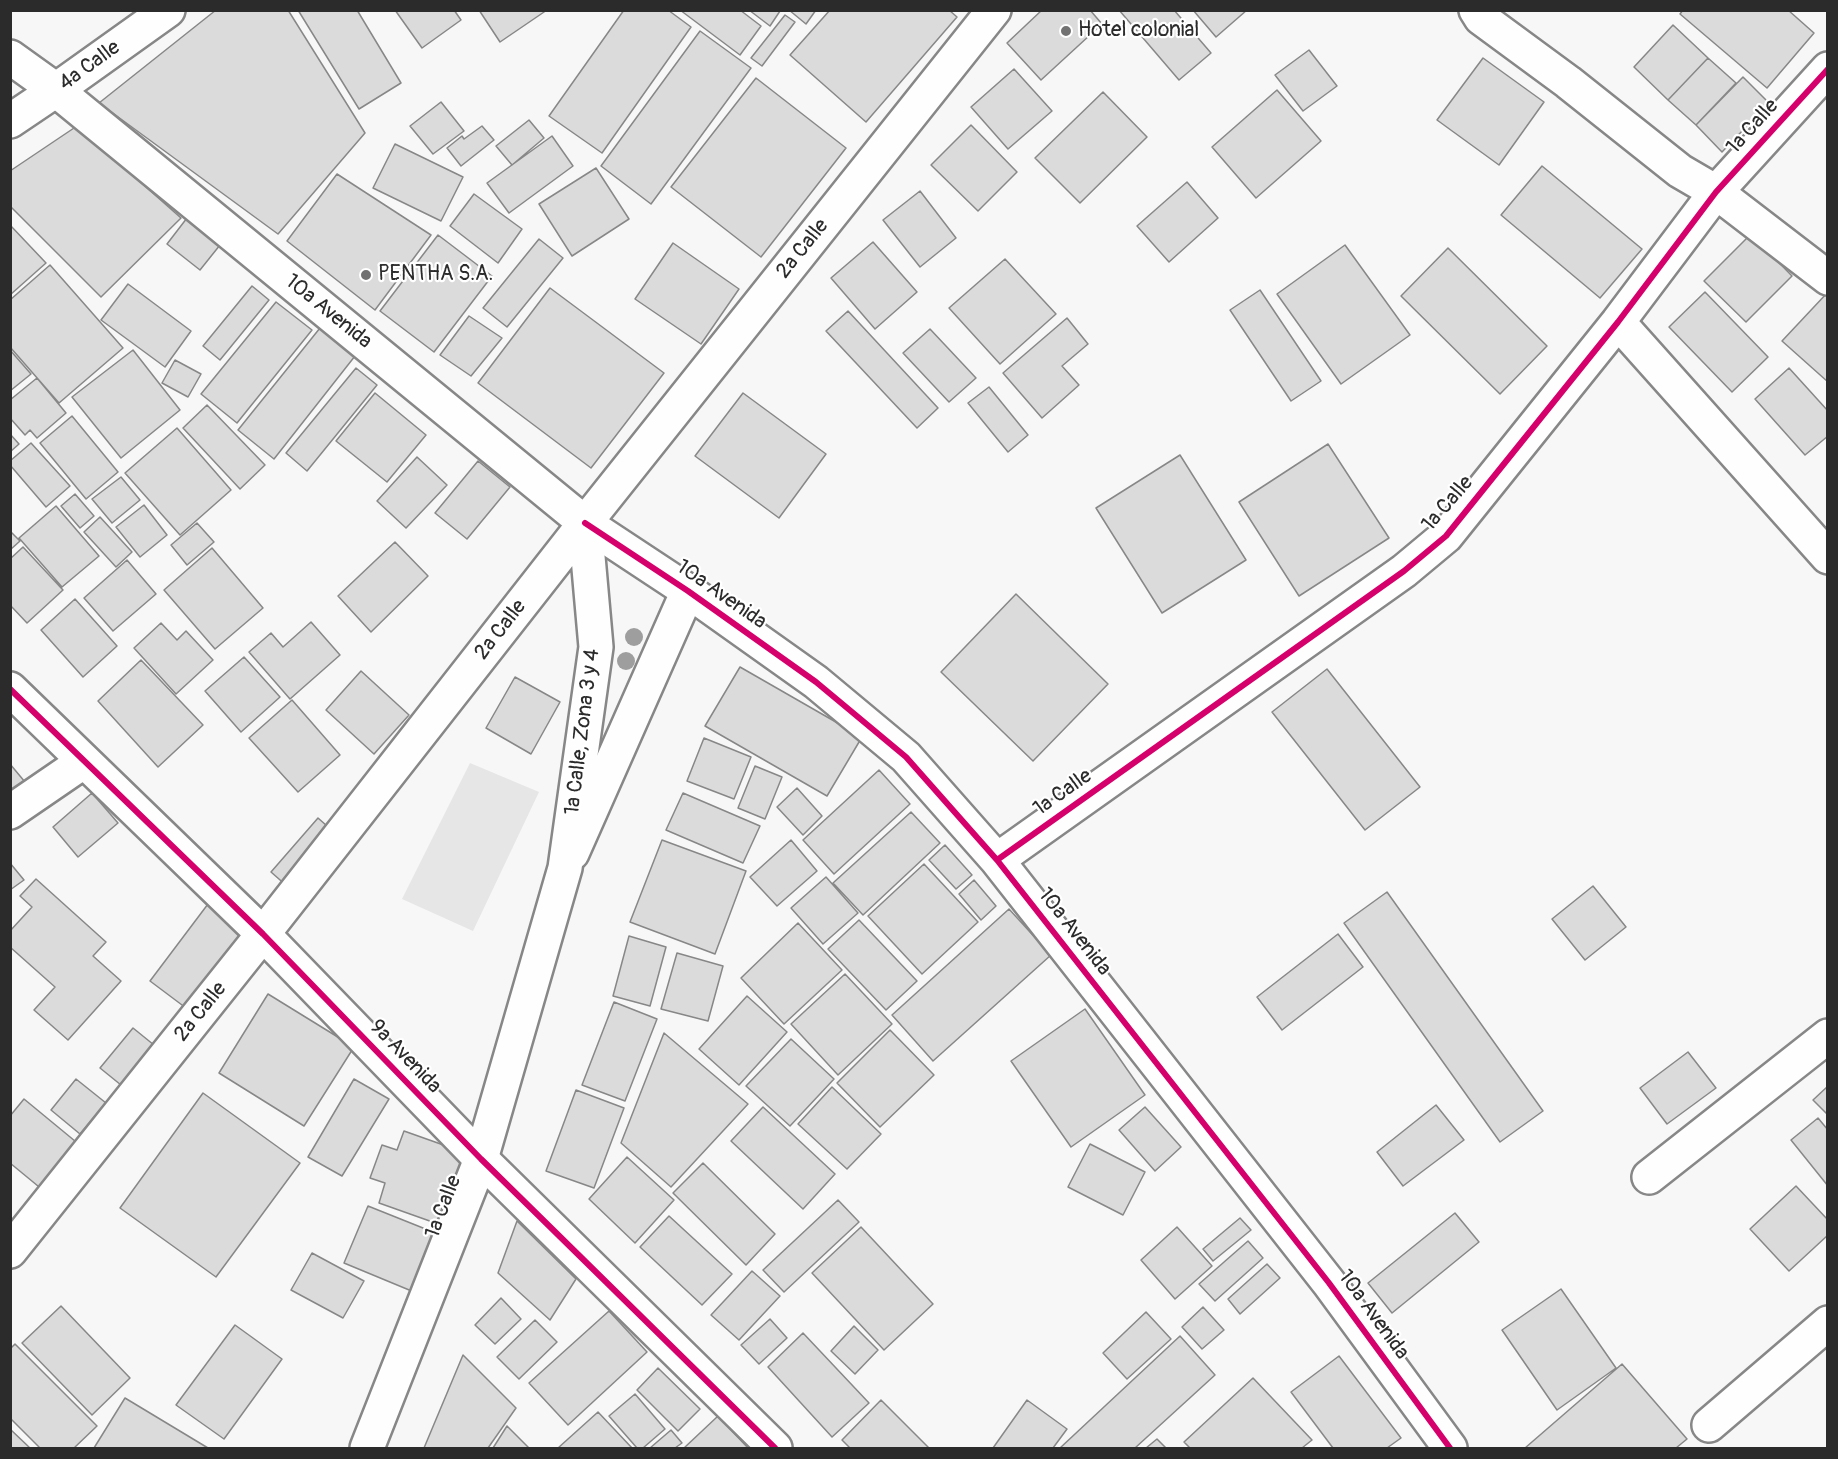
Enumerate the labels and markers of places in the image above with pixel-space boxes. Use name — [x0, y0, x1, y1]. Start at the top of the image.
place label: Hotel colonial — [1078, 18, 1199, 44]
marker: Hotel colonial — [1059, 24, 1073, 38]
place label: PENTHA S.A. — [378, 262, 493, 288]
marker: PENTHA S.A. — [359, 268, 373, 282]

